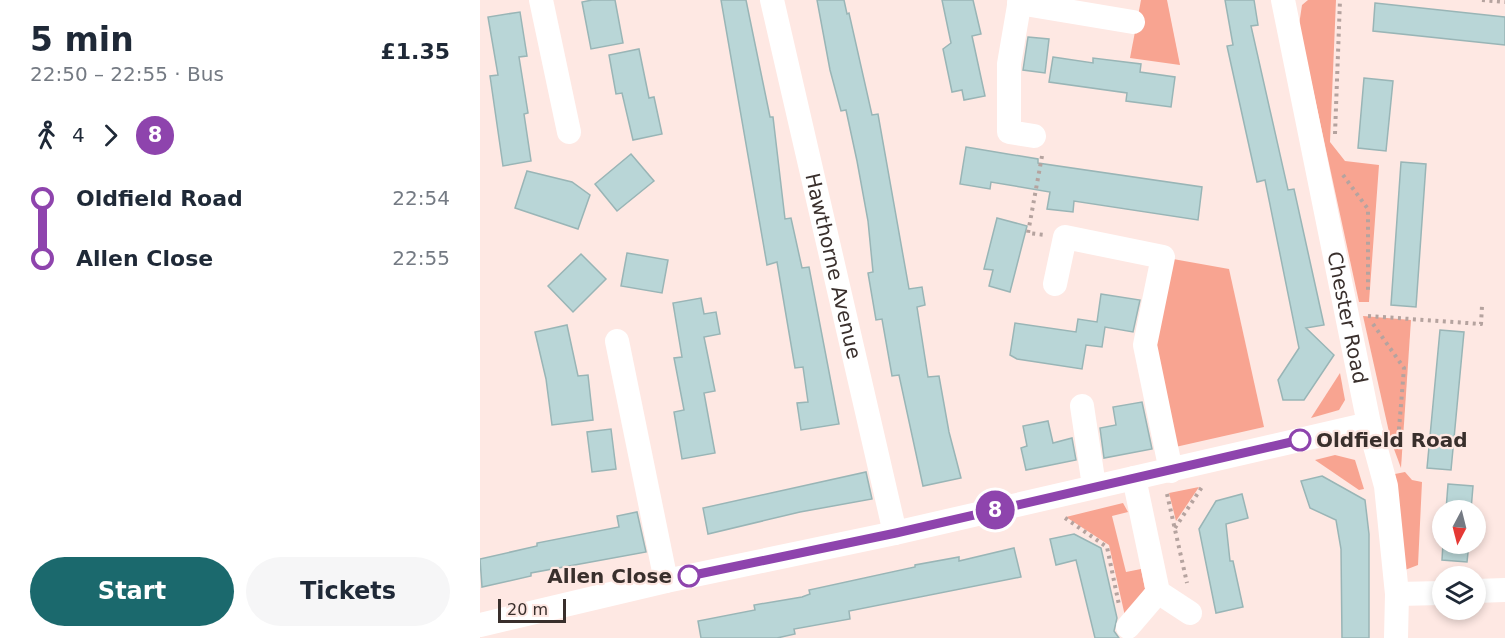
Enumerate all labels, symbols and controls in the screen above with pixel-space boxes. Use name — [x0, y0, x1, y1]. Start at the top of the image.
text: 5 min — [30, 20, 134, 59]
text: £1.35 — [380, 39, 450, 64]
text: 22:50 – 22:55 · Bus — [30, 62, 224, 86]
icon: walk — [30, 119, 63, 152]
icon: forward — [94, 119, 127, 152]
text: 4 — [72, 123, 85, 147]
text: 8 — [148, 123, 162, 147]
street label: Hawthorne Avenue — [800, 171, 866, 361]
text: Oldfield Road — [76, 186, 243, 211]
text: 22:54 — [392, 186, 450, 210]
text: Allen Close — [76, 246, 213, 271]
text: 22:55 — [392, 246, 450, 270]
street label: Chester Road — [1322, 249, 1373, 386]
place label: Oldfield Road — [1316, 428, 1468, 452]
marker: Oldfield Road — [1289, 429, 1311, 451]
line badge: 8 — [976, 490, 1014, 530]
text: 8 — [988, 498, 1002, 522]
north arrow — [1432, 500, 1486, 554]
map controls — [1432, 500, 1486, 620]
button: Start — [30, 557, 234, 626]
button: Tickets — [246, 557, 450, 626]
place label: Allen Close — [547, 564, 672, 588]
marker: Allen Close — [678, 565, 700, 587]
button: layers — [1432, 566, 1486, 620]
scale bar — [498, 596, 566, 624]
text: 20 m — [507, 600, 548, 619]

